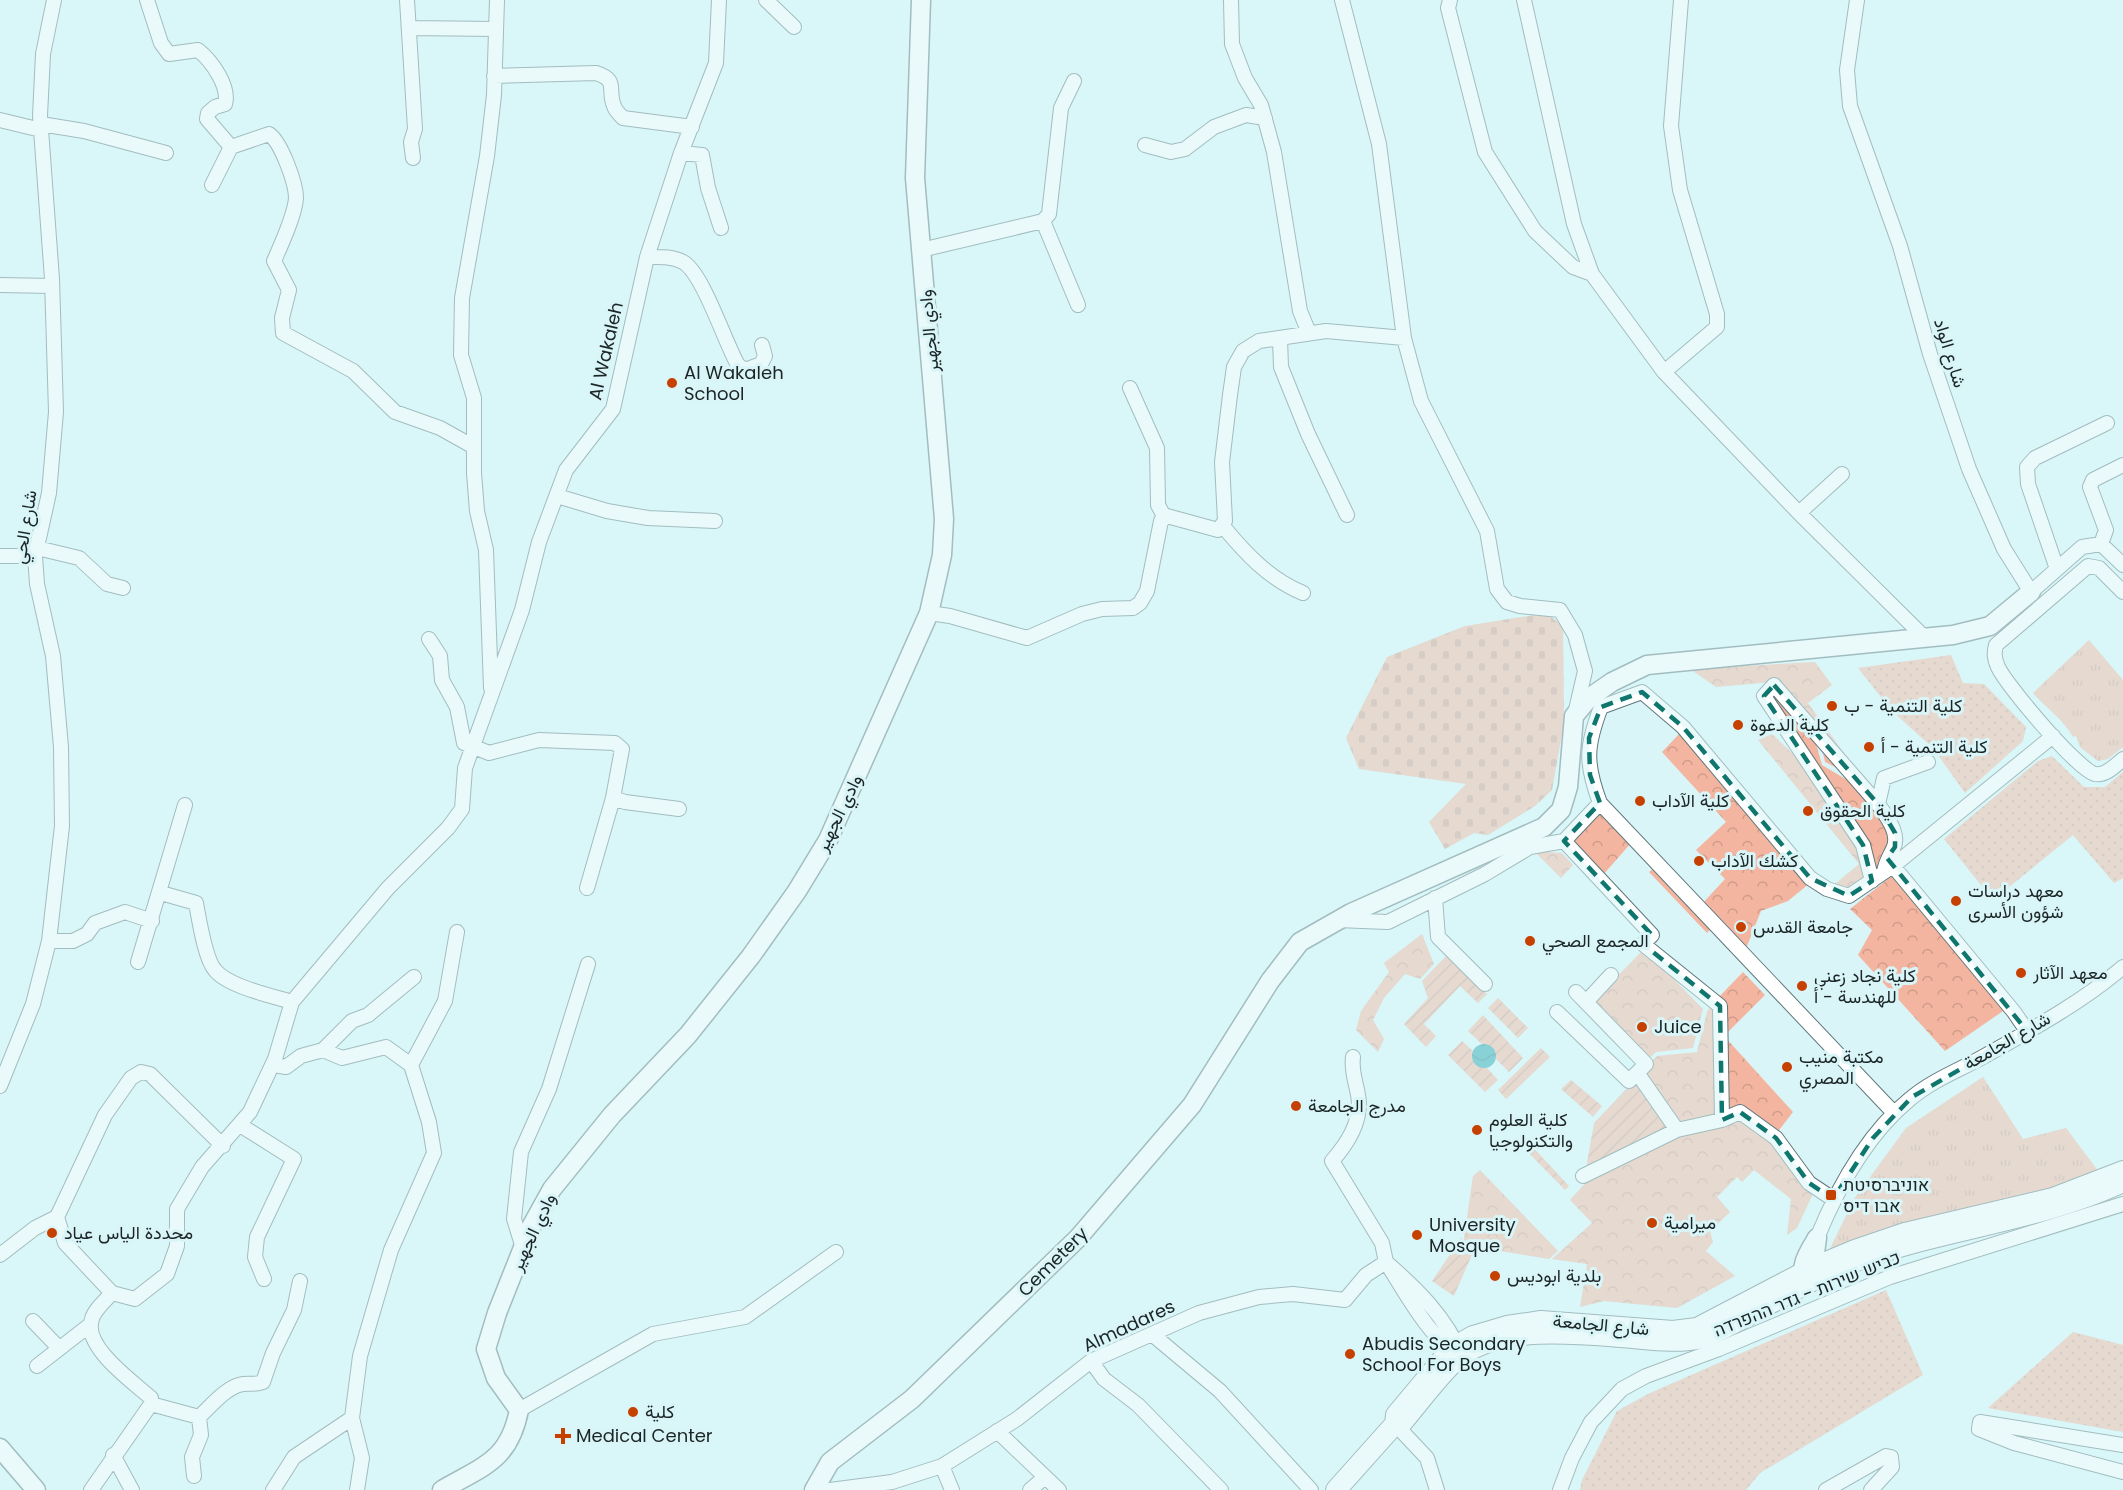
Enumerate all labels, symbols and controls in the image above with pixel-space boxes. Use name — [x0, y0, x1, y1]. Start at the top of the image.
street label: وادي الجهير — [912, 288, 948, 374]
street label: Al Wakaleh — [582, 300, 629, 402]
street label: شارع الواد — [1928, 315, 1973, 391]
place label: Al Wakaleh School — [684, 360, 784, 406]
marker: Al Wakaleh School — [665, 376, 679, 390]
street label: شارع الحي — [6, 488, 46, 566]
place label: كلية التنمية - ب — [1844, 693, 1962, 718]
marker: كلية التنمية - ب — [1825, 699, 1839, 713]
place label: كلية الدعوة — [1750, 712, 1829, 737]
marker: كلية الدعوة — [1731, 718, 1745, 732]
place label: كلية التنمية - أ — [1881, 734, 1988, 759]
marker: كلية التنمية - أ — [1862, 740, 1876, 754]
street label: وادي الجهير — [809, 770, 871, 858]
place label: كلية الآداب — [1652, 788, 1729, 813]
marker: كلية الآداب — [1633, 794, 1647, 808]
place label: كلية الحقوق — [1820, 798, 1905, 823]
marker: كلية الحقوق — [1801, 804, 1815, 818]
place label: كشك الآداب — [1711, 848, 1798, 873]
marker: كشك الآداب — [1692, 854, 1706, 868]
place label: معهد دراسات شؤون الأسرى — [1968, 878, 2064, 924]
marker: معهد دراسات شؤون الأسرى — [1949, 894, 1963, 908]
place label: جامعة القدس — [1753, 914, 1853, 939]
marker: جامعة القدس — [1734, 920, 1748, 934]
place label: المجمع الصحي — [1542, 928, 1649, 956]
marker: المجمع الصحي — [1523, 934, 1537, 948]
place label: معهد الآثار — [2032, 960, 2107, 985]
place label: كلية نجاد زعني للهندسة - أ — [1814, 963, 1916, 1009]
marker: معهد الآثار — [2014, 966, 2028, 980]
marker: كلية نجاد زعني للهندسة - أ — [1795, 979, 1809, 993]
street label: شارع الجامعة — [1959, 1006, 2055, 1076]
place label: Juice — [1654, 1014, 1702, 1039]
marker: Juice — [1635, 1020, 1649, 1034]
place label: مكتبة منيب المصري — [1799, 1044, 1884, 1093]
marker: مكتبة منيب المصري — [1780, 1060, 1794, 1074]
place label: مدرج الجامعة — [1308, 1093, 1406, 1118]
marker: مدرج الجامعة — [1289, 1099, 1303, 1113]
place label: كلية العلوم والتكنولوجيا — [1489, 1107, 1573, 1153]
marker: كلية العلوم والتكنولوجيا — [1470, 1123, 1484, 1137]
place label: אוניברסיטת אבו דיס — [1843, 1172, 1929, 1218]
marker: אוניברסיטת אבו דיס — [1824, 1188, 1838, 1202]
street label: وادي الجهير — [503, 1189, 564, 1277]
place label: ميرامية — [1664, 1210, 1716, 1235]
place label: University Mosque — [1429, 1212, 1516, 1258]
marker: ميرامية — [1645, 1216, 1659, 1230]
place label: محددة الياس عياد — [64, 1220, 193, 1245]
street label: Cemetery — [1012, 1221, 1093, 1302]
marker: محددة الياس عياد — [45, 1226, 59, 1240]
marker: University Mosque — [1410, 1228, 1424, 1242]
street label: כביש שירות - גדר ההפרדה — [1710, 1245, 1904, 1343]
place label: بلدية ابوديس — [1507, 1263, 1601, 1288]
marker: بلدية ابوديس — [1488, 1269, 1502, 1283]
street label: Almadares — [1079, 1293, 1179, 1358]
street label: شارع الجامعة — [1552, 1308, 1650, 1341]
place label: Abudis Secondary School For Boys — [1362, 1331, 1526, 1377]
marker: Abudis Secondary School For Boys — [1343, 1347, 1357, 1361]
place label: كلية — [645, 1399, 675, 1424]
marker: كلية — [626, 1405, 640, 1419]
place label: Medical Center — [576, 1423, 713, 1448]
marker: Medical Center — [554, 1427, 572, 1445]

